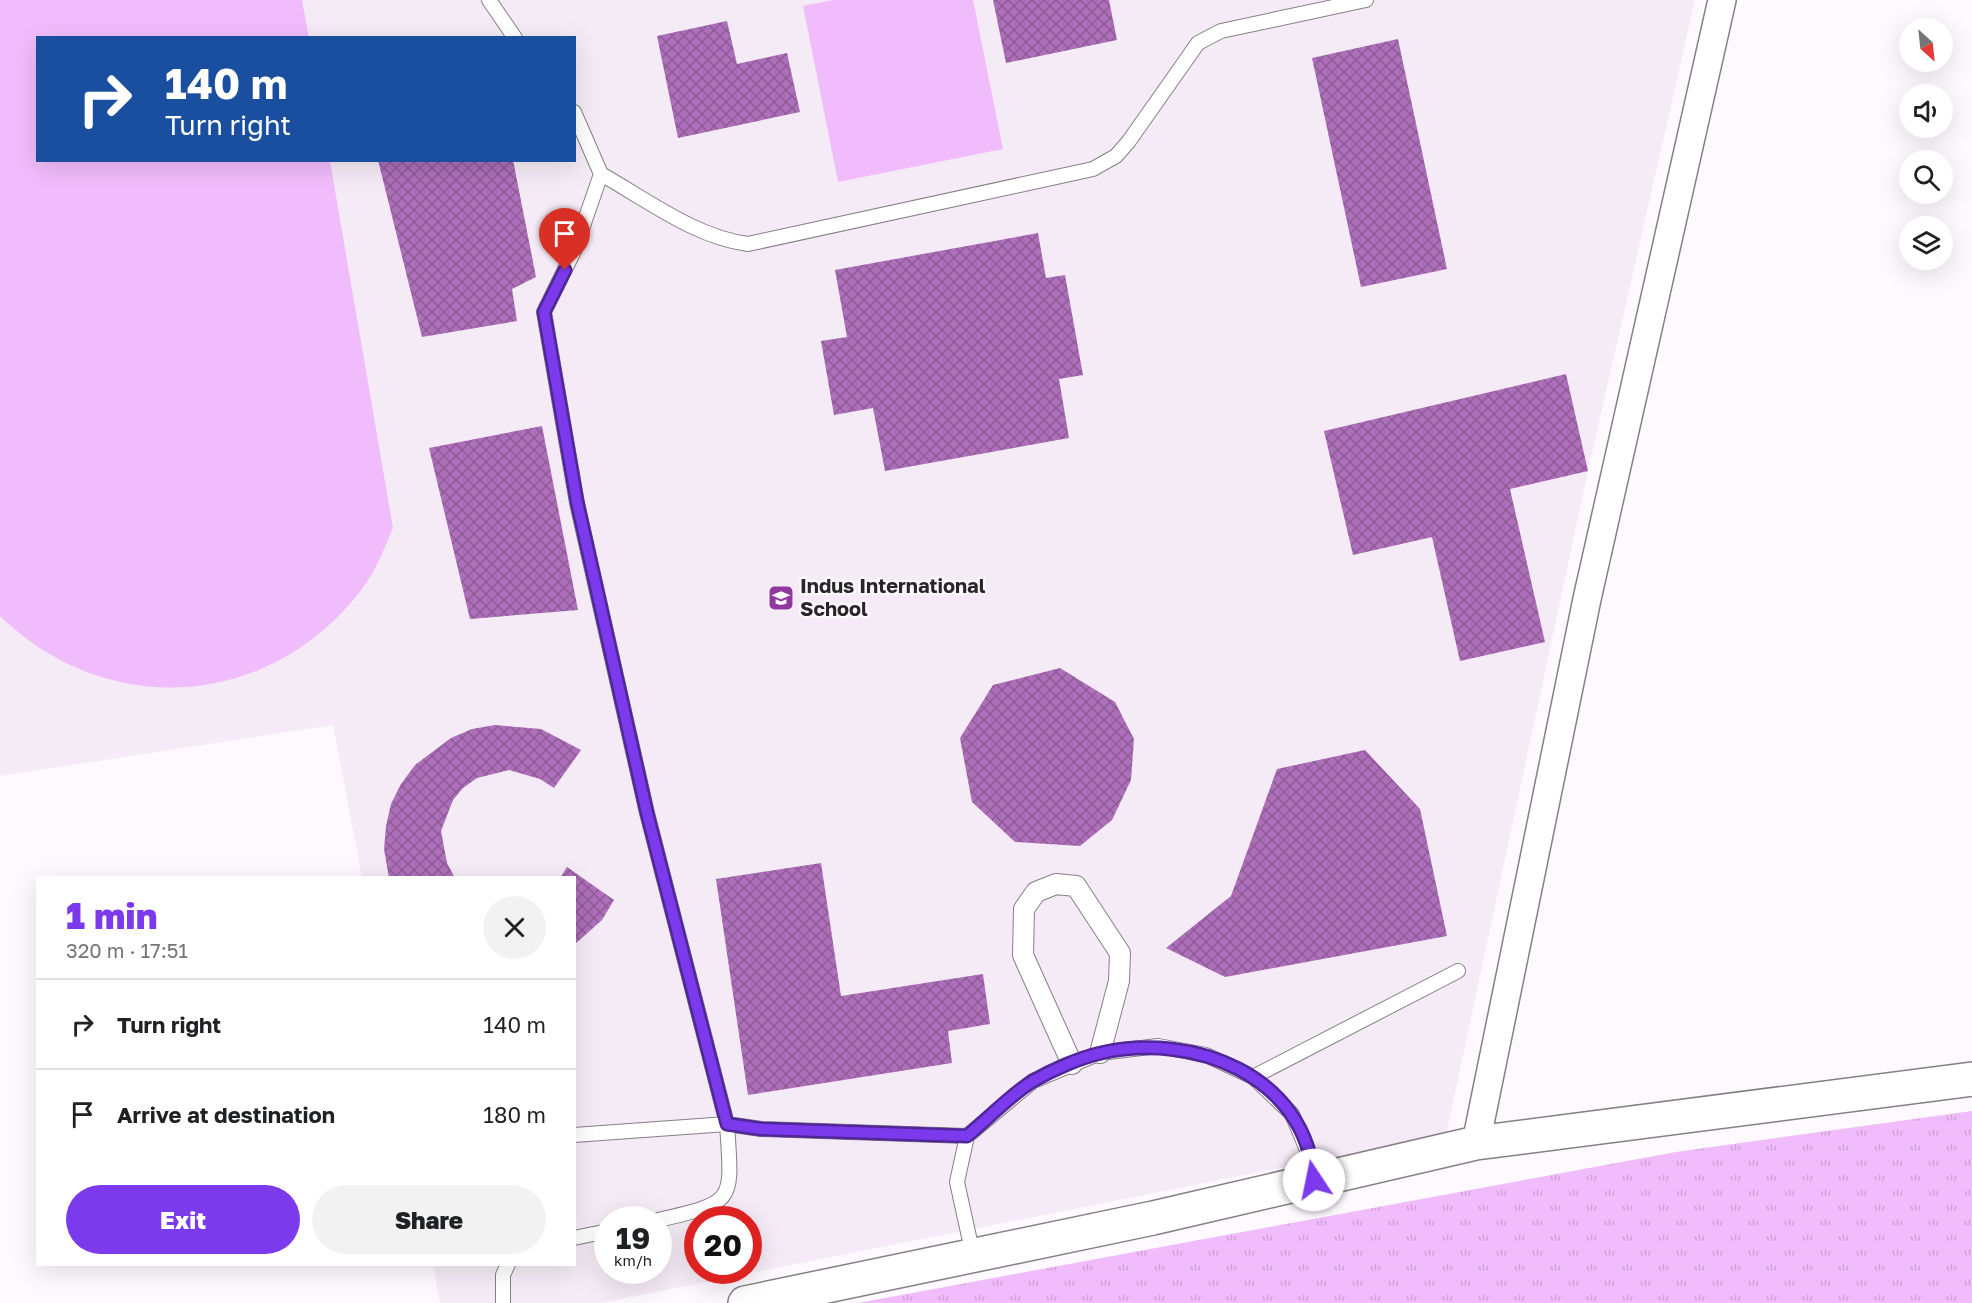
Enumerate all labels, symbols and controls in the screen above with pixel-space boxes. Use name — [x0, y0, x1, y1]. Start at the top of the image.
north arrow — [1899, 18, 1953, 72]
map controls — [1899, 18, 1953, 270]
text: 140 m — [165, 58, 287, 108]
icon: right — [66, 60, 144, 138]
button: sound — [1899, 84, 1953, 138]
text: Turn right — [165, 109, 291, 141]
button: search — [1899, 150, 1953, 204]
pin — [539, 208, 590, 270]
button: layers — [1899, 216, 1953, 270]
icon: arrive — [548, 217, 581, 250]
place label: Indus International School — [800, 573, 986, 620]
school or university icon: Indus International School — [766, 583, 796, 613]
text: 1 min — [66, 894, 157, 937]
button: close — [483, 896, 546, 959]
text: 320 m · 17:51 — [66, 938, 188, 962]
icon: right — [66, 1008, 99, 1041]
text: Turn right — [117, 1011, 221, 1038]
text: 140 m — [483, 1011, 546, 1038]
icon: arrive — [66, 1098, 99, 1131]
text: Arrive at destination — [117, 1101, 335, 1128]
text: 180 m — [483, 1101, 546, 1128]
position arrow — [1282, 1148, 1346, 1212]
button: Exit — [66, 1185, 300, 1254]
button: Share — [312, 1185, 546, 1254]
speed limit sign: 20 — [684, 1206, 762, 1284]
text: 19 — [616, 1220, 650, 1256]
text: km/h — [614, 1251, 652, 1269]

